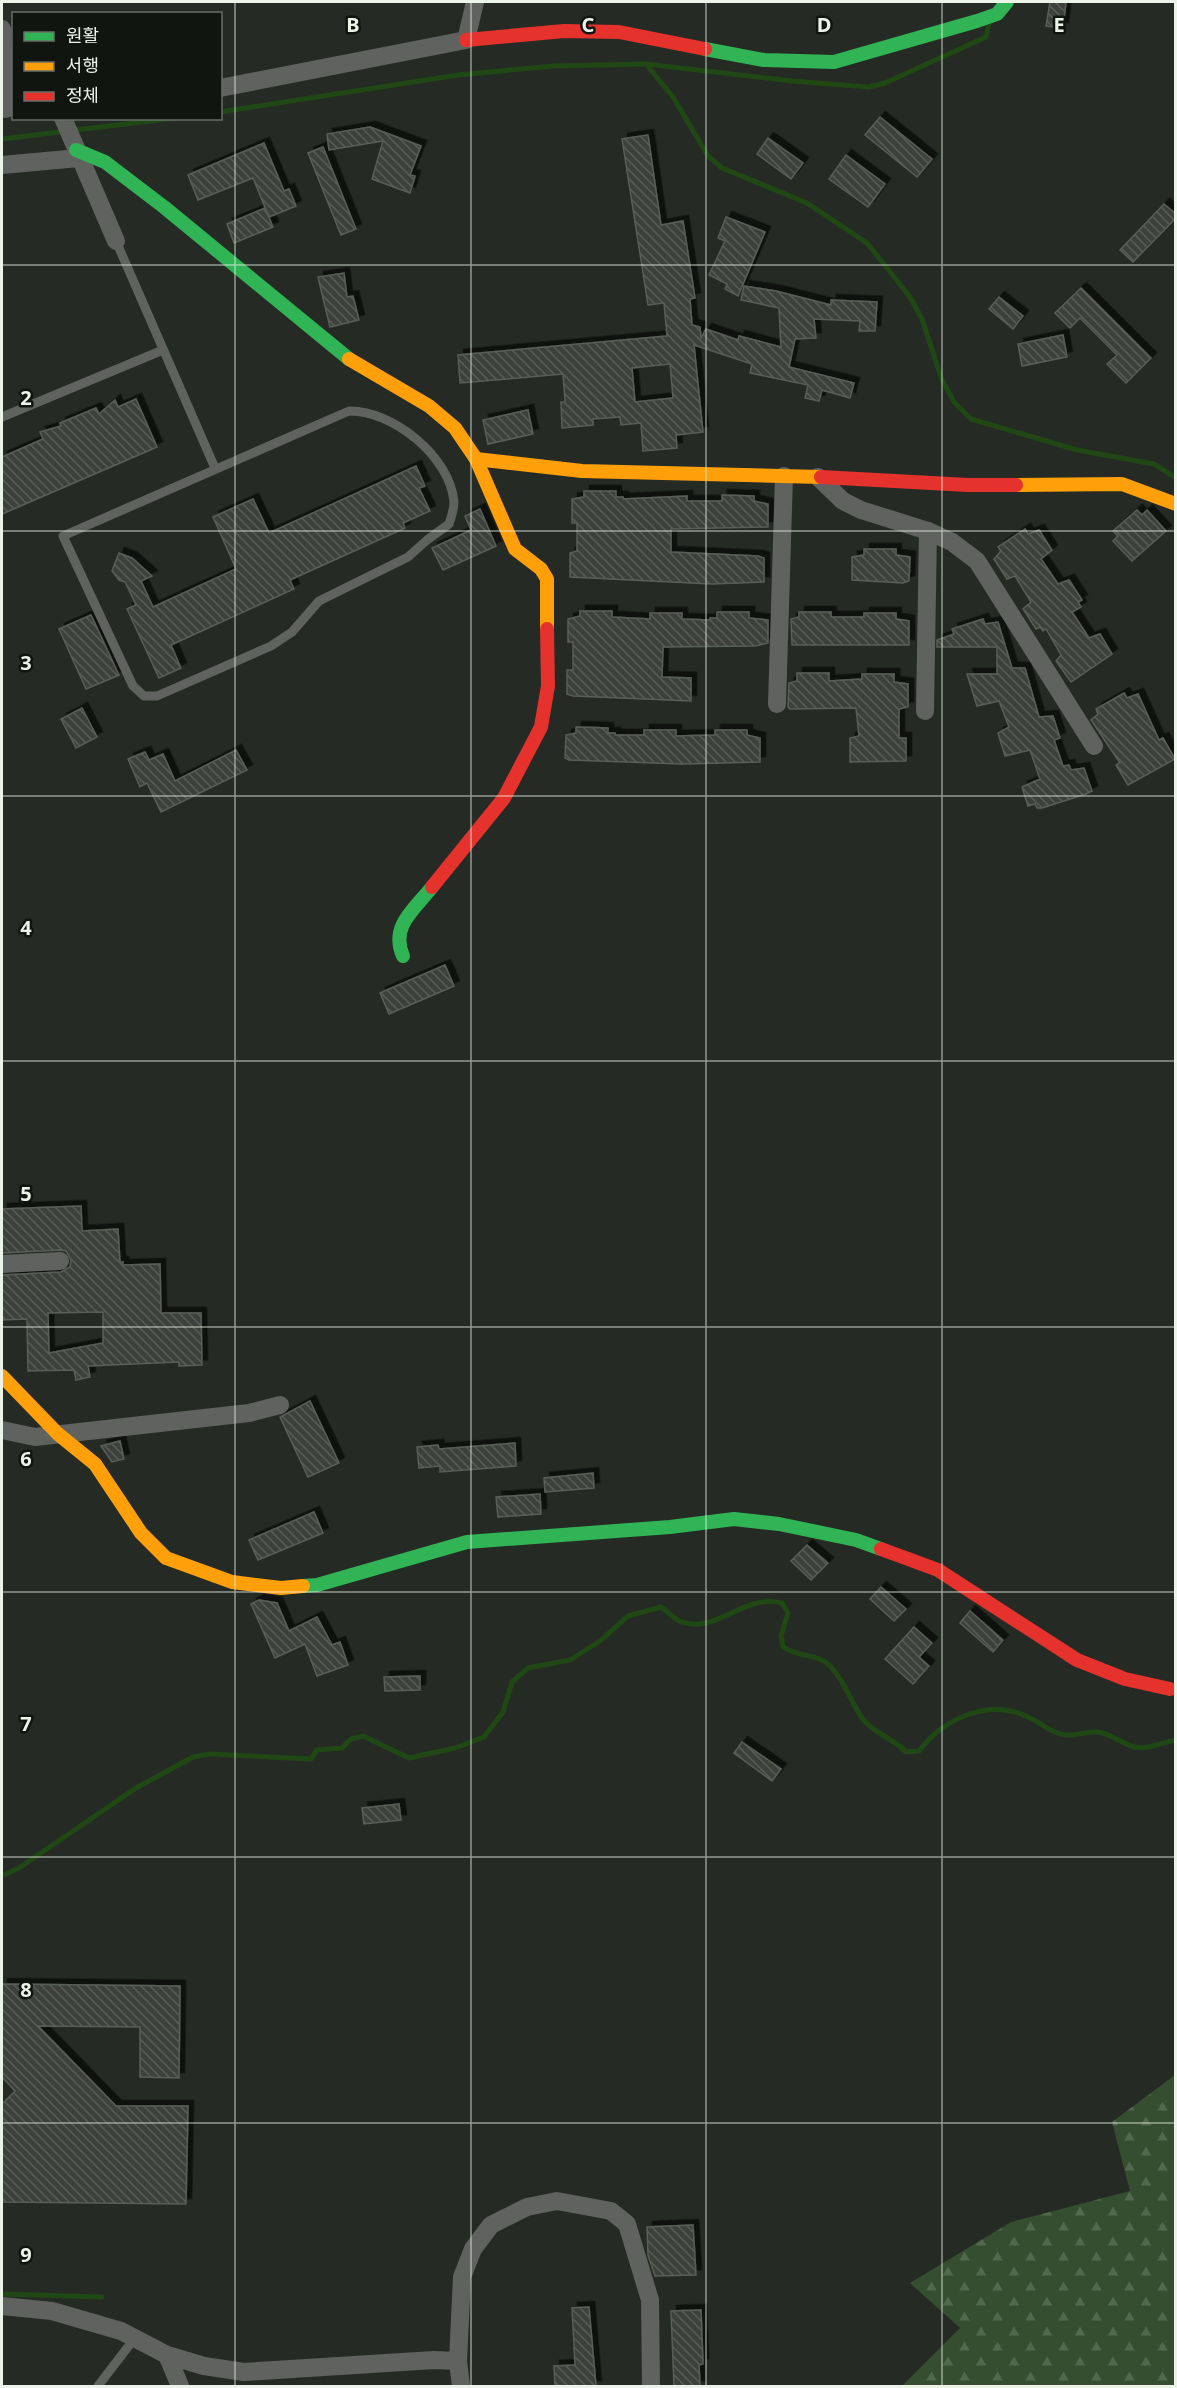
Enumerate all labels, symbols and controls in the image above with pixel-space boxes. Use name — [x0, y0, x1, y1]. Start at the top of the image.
text: B — [346, 11, 360, 38]
text: C — [582, 11, 595, 38]
text: D — [817, 11, 831, 38]
text: E — [1053, 11, 1065, 38]
legend — [12, 12, 222, 120]
text: 원활 — [66, 23, 99, 47]
text: 서행 — [66, 53, 99, 77]
text: 정체 — [66, 83, 99, 107]
text: 2 — [20, 384, 32, 411]
text: 3 — [20, 649, 32, 676]
text: 4 — [20, 914, 32, 941]
text: 5 — [20, 1180, 32, 1207]
text: 6 — [20, 1445, 32, 1472]
text: 7 — [20, 1710, 32, 1737]
text: 8 — [20, 1976, 32, 2003]
text: 9 — [20, 2241, 32, 2268]

